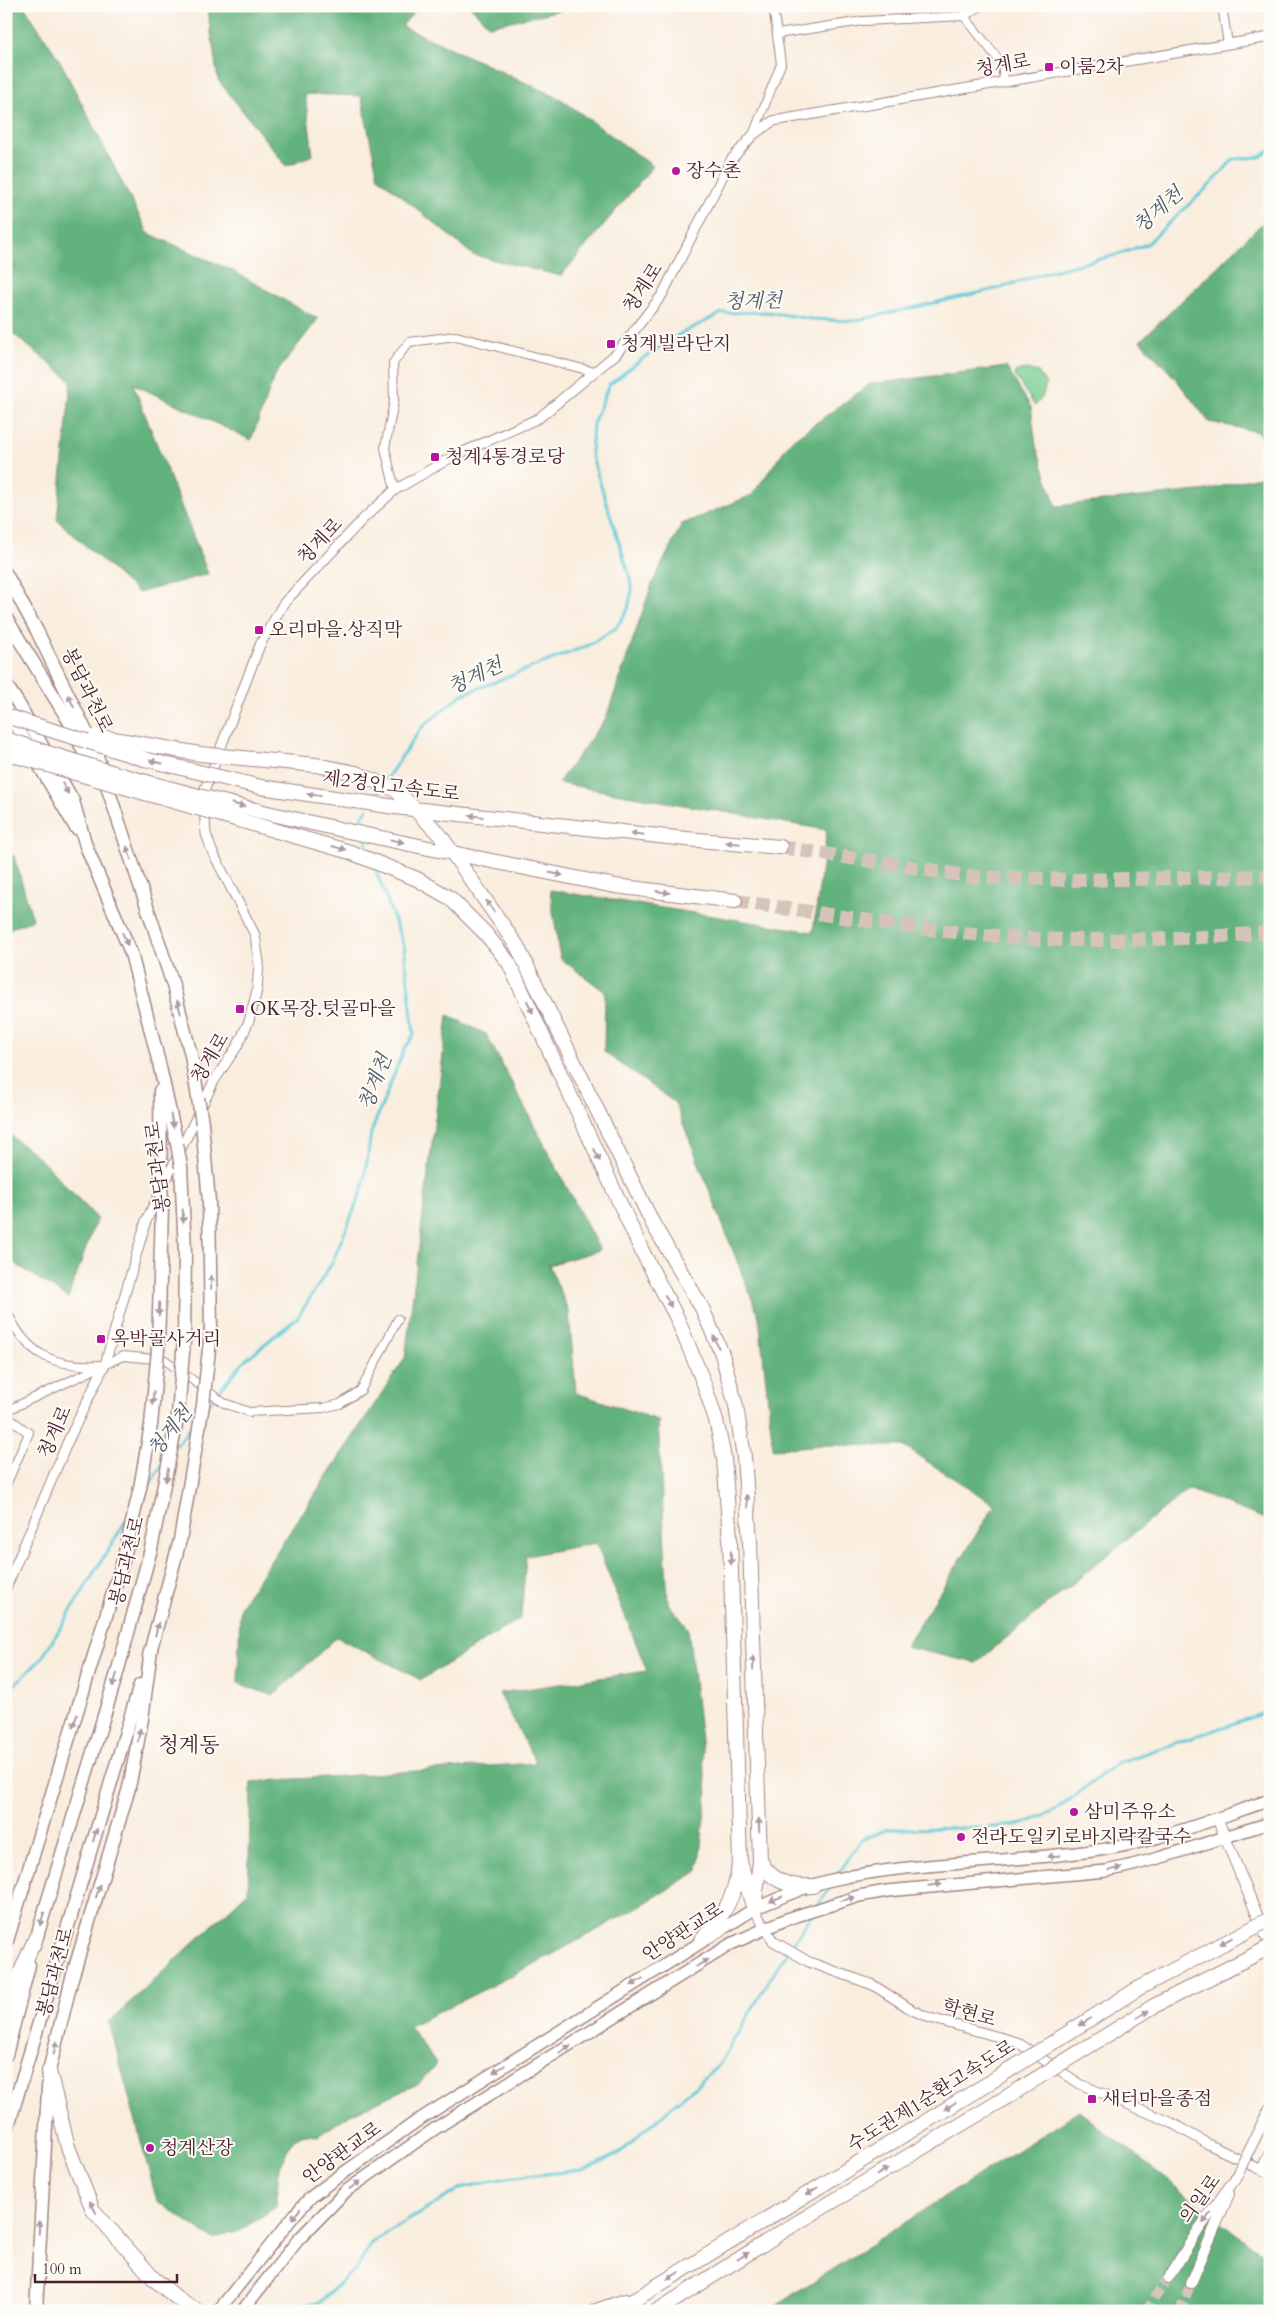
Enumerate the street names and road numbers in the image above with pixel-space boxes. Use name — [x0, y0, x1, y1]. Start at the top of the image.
street label: 청계로 — [974, 47, 1032, 83]
street label: 청계로 — [617, 258, 669, 318]
street label: 청계로 — [292, 512, 348, 570]
street label: 봉담과천로 — [55, 643, 119, 737]
street label: 제2경인고속도로 — [321, 765, 461, 807]
street label: 청계로 — [185, 1028, 235, 1088]
street label: 봉담과천로 — [140, 1120, 176, 1214]
street label: 청계로 — [32, 1402, 78, 1462]
street label: 봉담과천로 — [103, 1513, 151, 1609]
street label: 안양판교로 — [637, 1896, 729, 1968]
street label: 봉담과천로 — [31, 1924, 79, 2020]
street label: 학현로 — [939, 1993, 999, 2033]
street label: 수도권제1순환고속도로 — [842, 2034, 1020, 2158]
street label: 안양판교로 — [297, 2116, 387, 2190]
street label: 의일로 — [1173, 2169, 1227, 2229]

